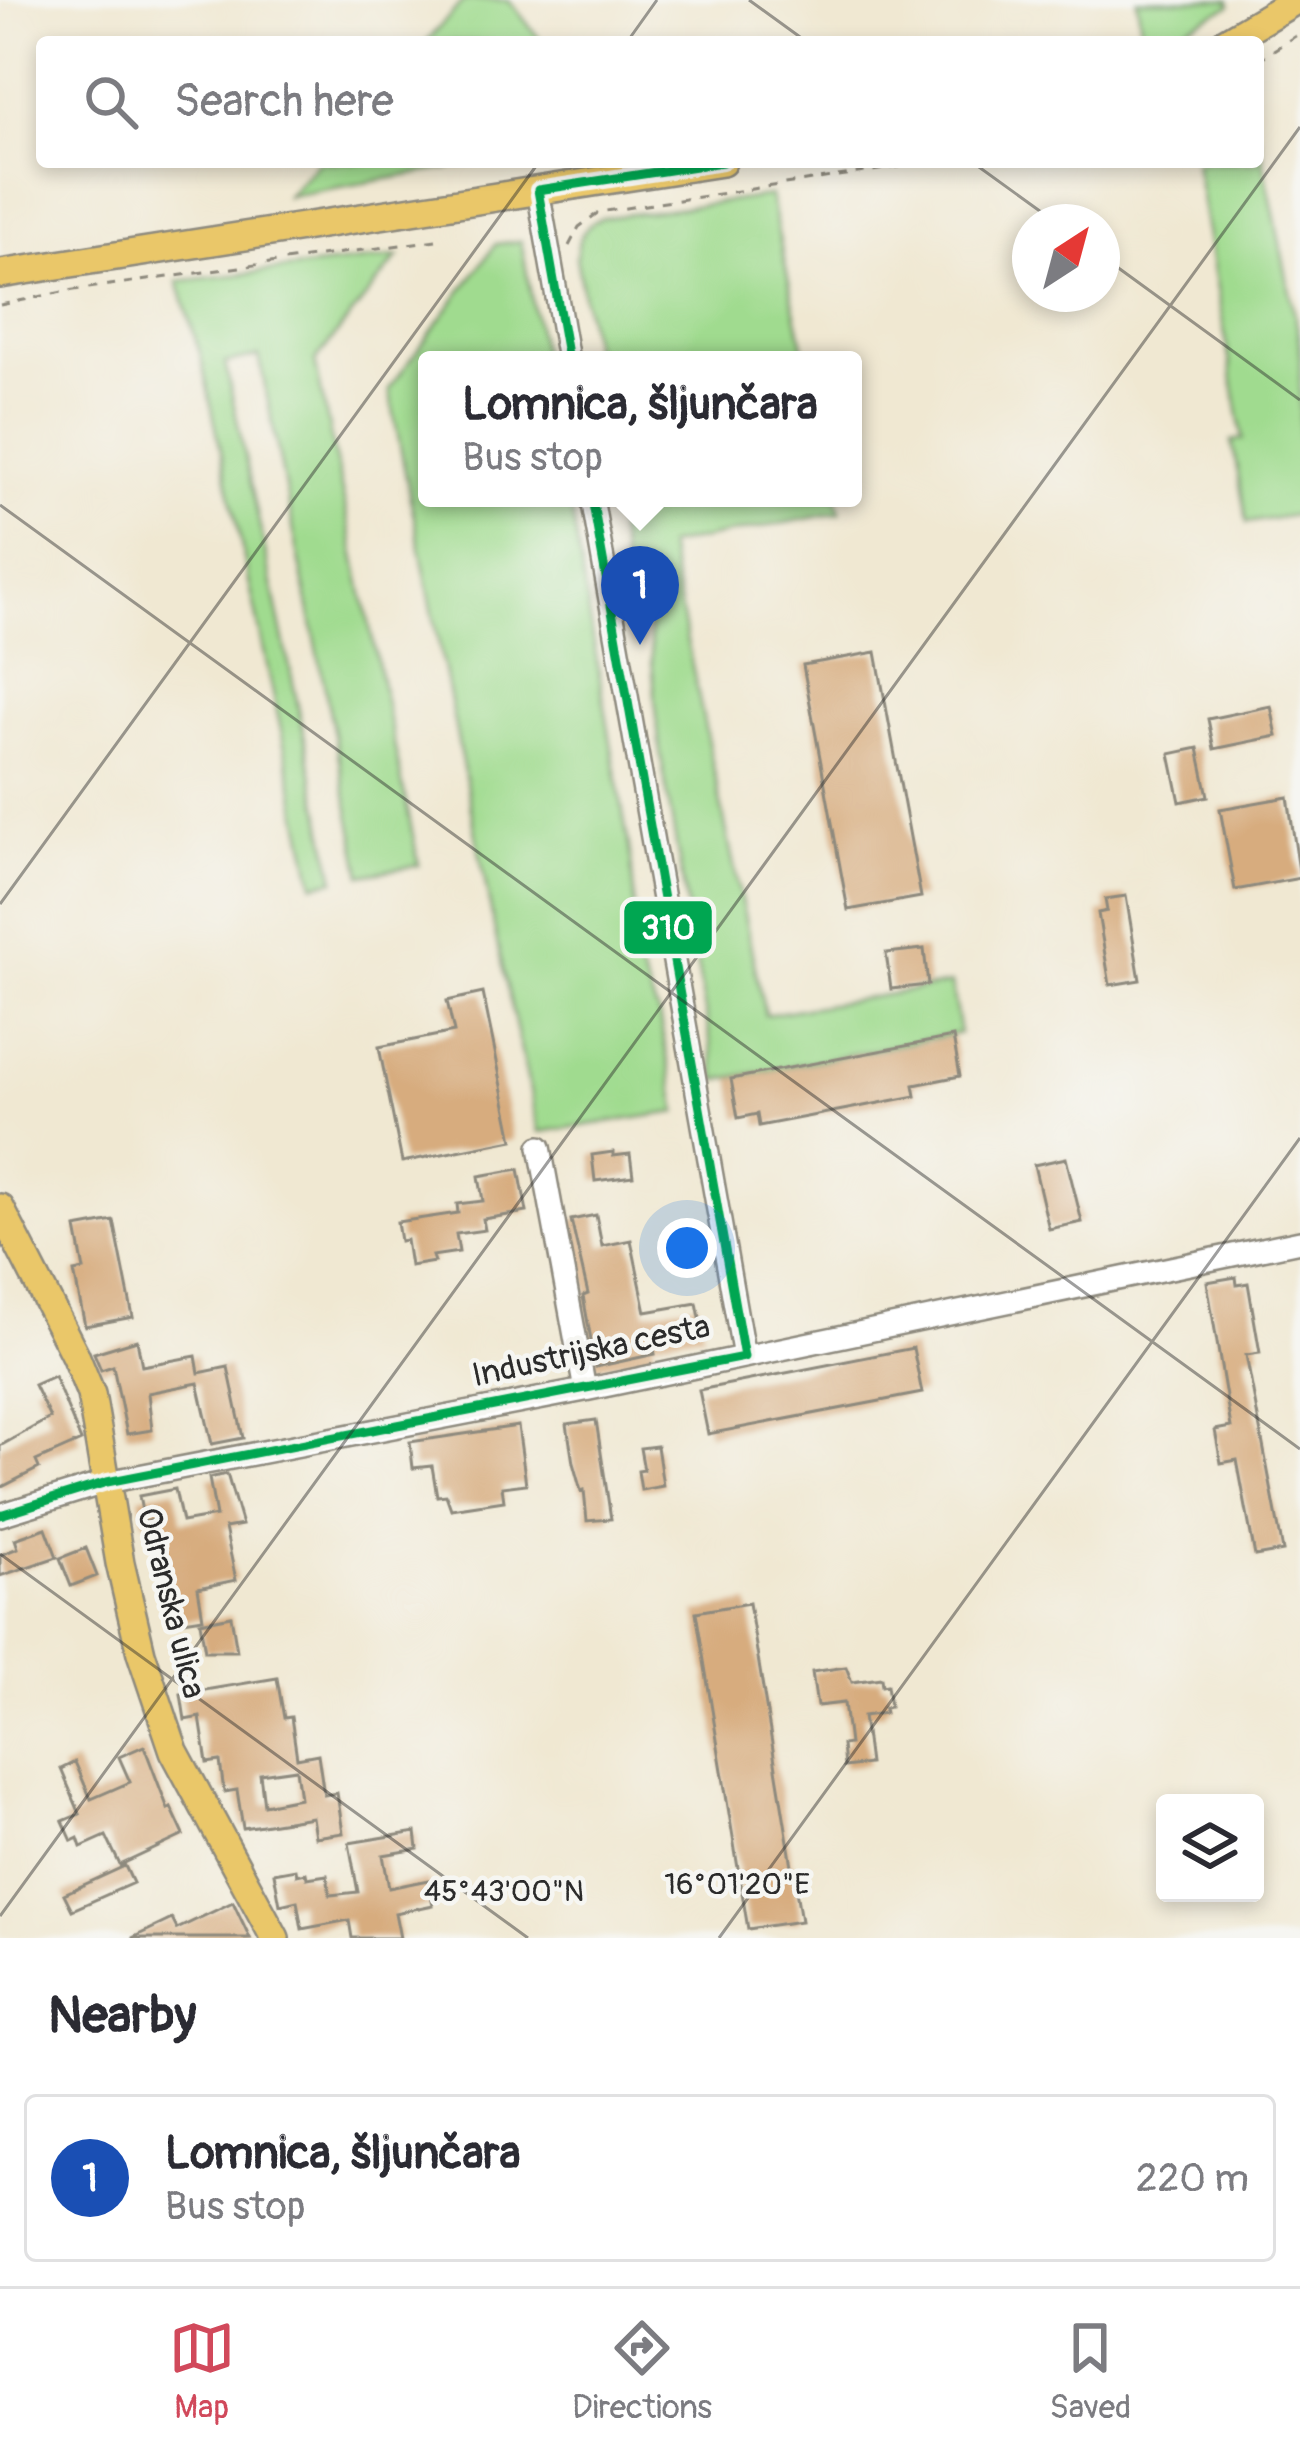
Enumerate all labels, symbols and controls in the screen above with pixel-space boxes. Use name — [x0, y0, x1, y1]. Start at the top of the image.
search box — [36, 36, 1264, 168]
icon: search — [78, 69, 144, 135]
text: Search here — [174, 74, 394, 130]
north arrow — [1012, 204, 1120, 312]
popup — [418, 351, 862, 507]
text: Lomnica, šljunčara — [462, 377, 818, 433]
text: Bus stop — [462, 433, 603, 482]
pin: 1 — [601, 546, 679, 645]
line badge: 310 — [622, 899, 714, 956]
text: 310 — [641, 908, 695, 949]
your location — [657, 1218, 717, 1278]
street label: Industrijska cesta — [468, 1306, 714, 1396]
street label: Odranska ulica — [128, 1504, 214, 1702]
map controls — [1156, 1794, 1264, 1902]
button: layers — [1156, 1794, 1264, 1902]
text: 16°01'20"E — [664, 1866, 810, 1903]
text: 45°43'00"N — [424, 1873, 584, 1910]
text: Nearby — [48, 1984, 196, 2048]
text: Lomnica, šljunčara — [165, 2126, 520, 2182]
text: 1 — [82, 2154, 98, 2203]
text: 220 m — [1136, 2154, 1249, 2203]
text: Bus stop — [165, 2182, 305, 2231]
tab: Map — [169, 2315, 235, 2428]
tab: Directions — [572, 2315, 712, 2428]
tab: Saved — [1049, 2315, 1131, 2428]

